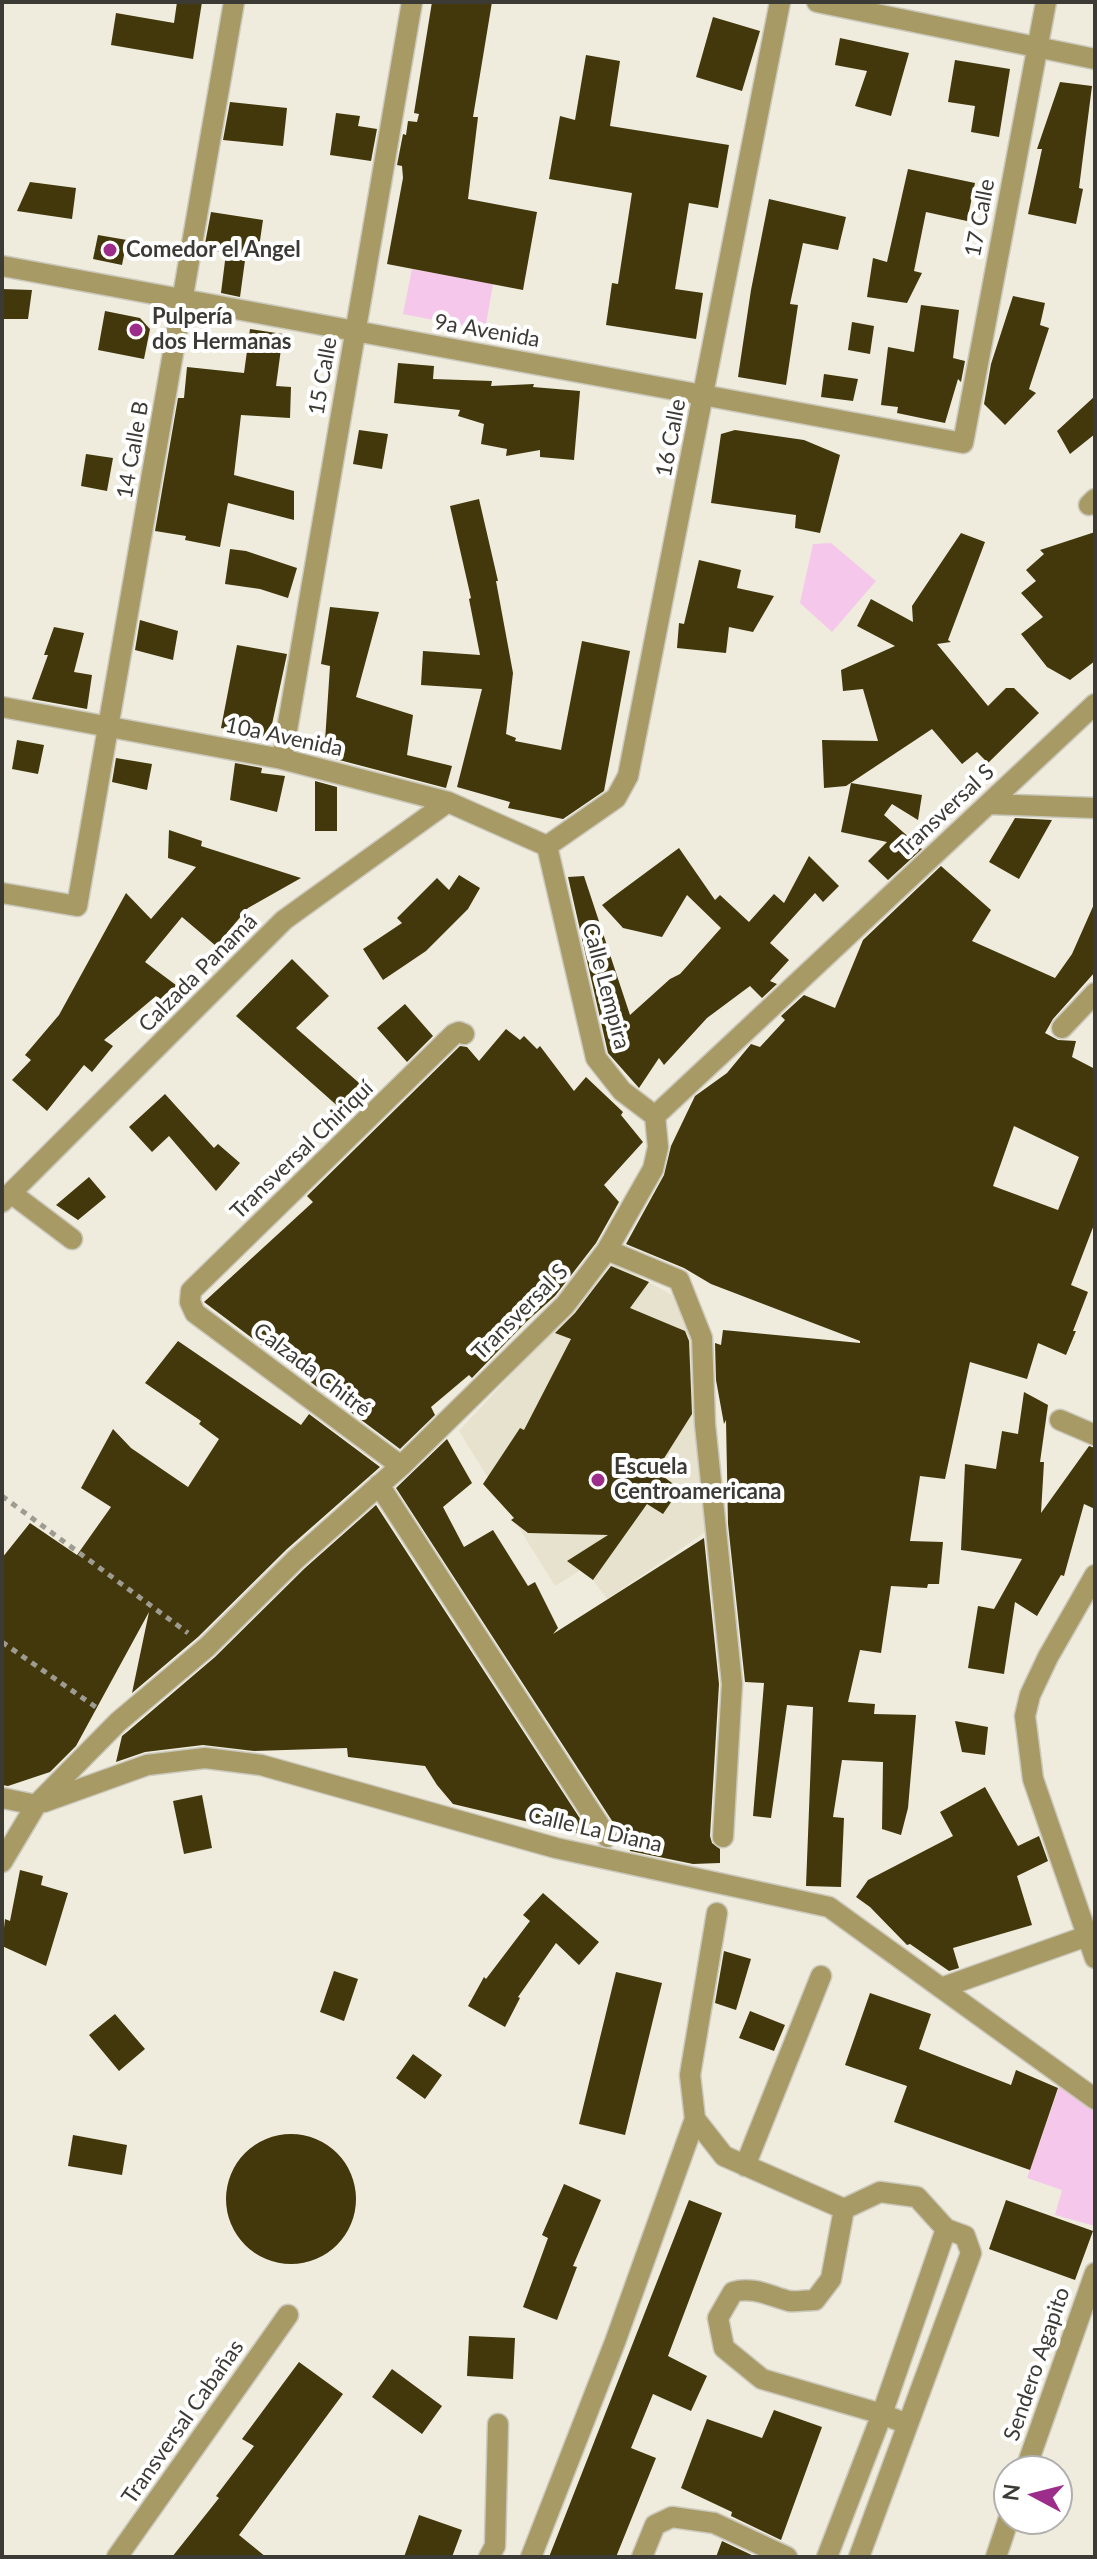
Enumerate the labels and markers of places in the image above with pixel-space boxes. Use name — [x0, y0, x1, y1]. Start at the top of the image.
place label: Comedor el Angel — [126, 237, 301, 263]
marker: Comedor el Angel — [101, 241, 119, 259]
place label: Pulpería dos Hermanas — [152, 304, 292, 356]
marker: Pulpería dos Hermanas — [127, 321, 145, 339]
place label: Escuela Centroamericana — [614, 1454, 782, 1506]
marker: Escuela Centroamericana — [589, 1471, 607, 1489]

